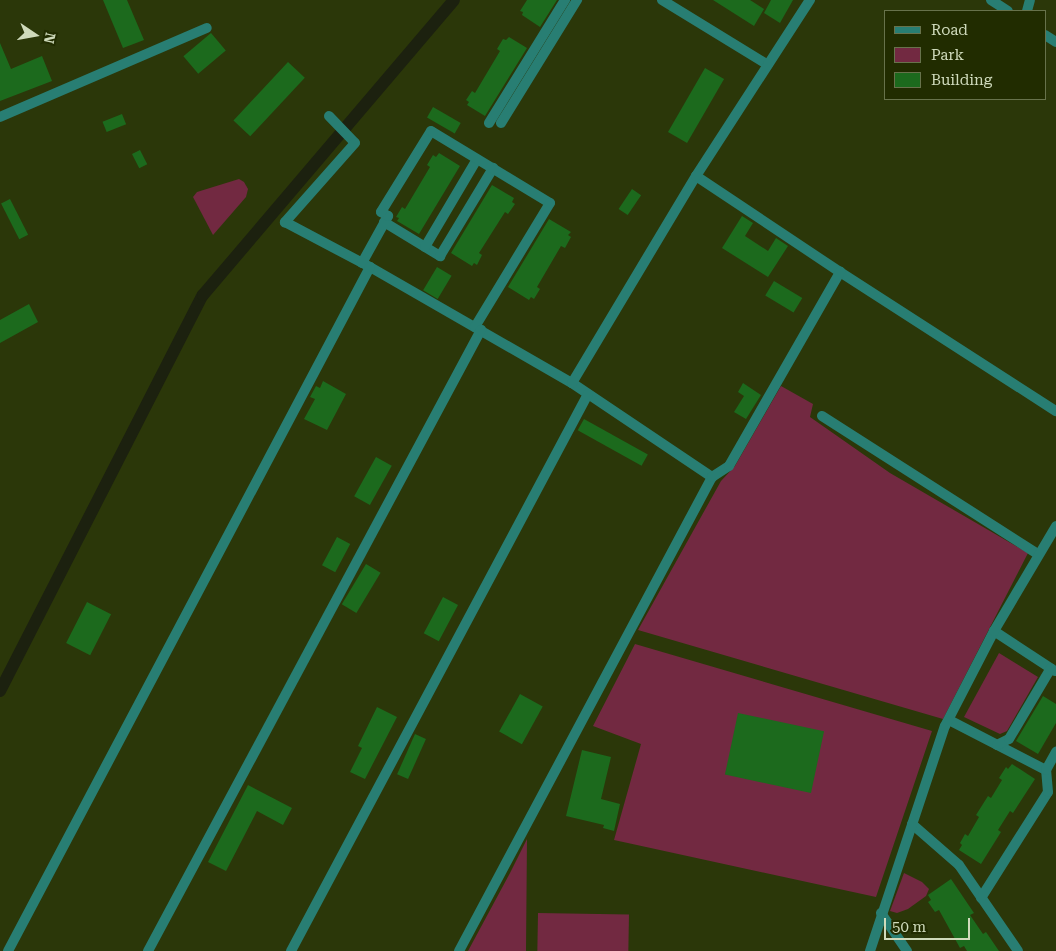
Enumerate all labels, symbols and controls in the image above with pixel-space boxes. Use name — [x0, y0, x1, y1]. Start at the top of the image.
north arrow — [10, 10, 60, 60]
legend — [884, 10, 1046, 100]
text: Road — [931, 21, 968, 39]
text: N — [41, 31, 59, 45]
text: Park — [931, 46, 964, 64]
text: Building — [931, 71, 992, 89]
scale bar — [886, 908, 972, 940]
text: 50 m — [892, 918, 926, 936]

